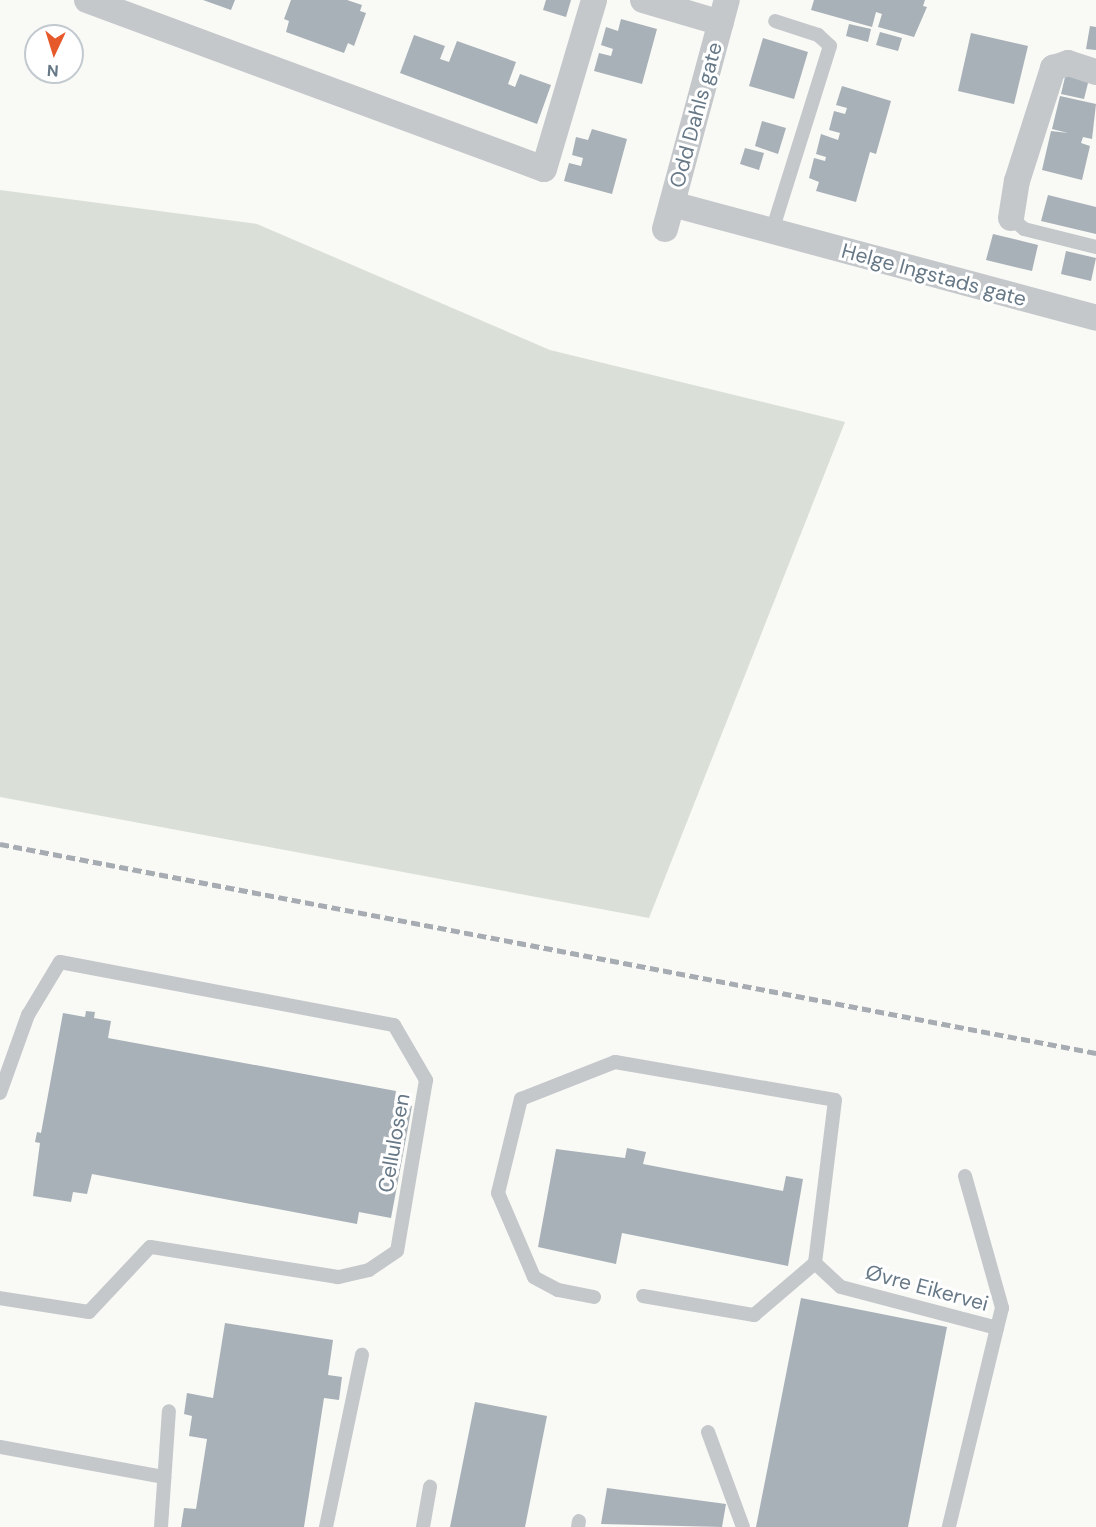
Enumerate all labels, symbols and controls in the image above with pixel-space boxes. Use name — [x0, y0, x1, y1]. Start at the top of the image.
north arrow — [24, 24, 84, 84]
street label: Odd Dahls gate — [664, 39, 728, 191]
text: N — [46, 60, 59, 81]
street label: Helge Ingstads gate — [839, 238, 1029, 312]
street label: Cellulosen — [373, 1092, 415, 1194]
street label: Øvre Eikervei — [863, 1259, 991, 1317]

